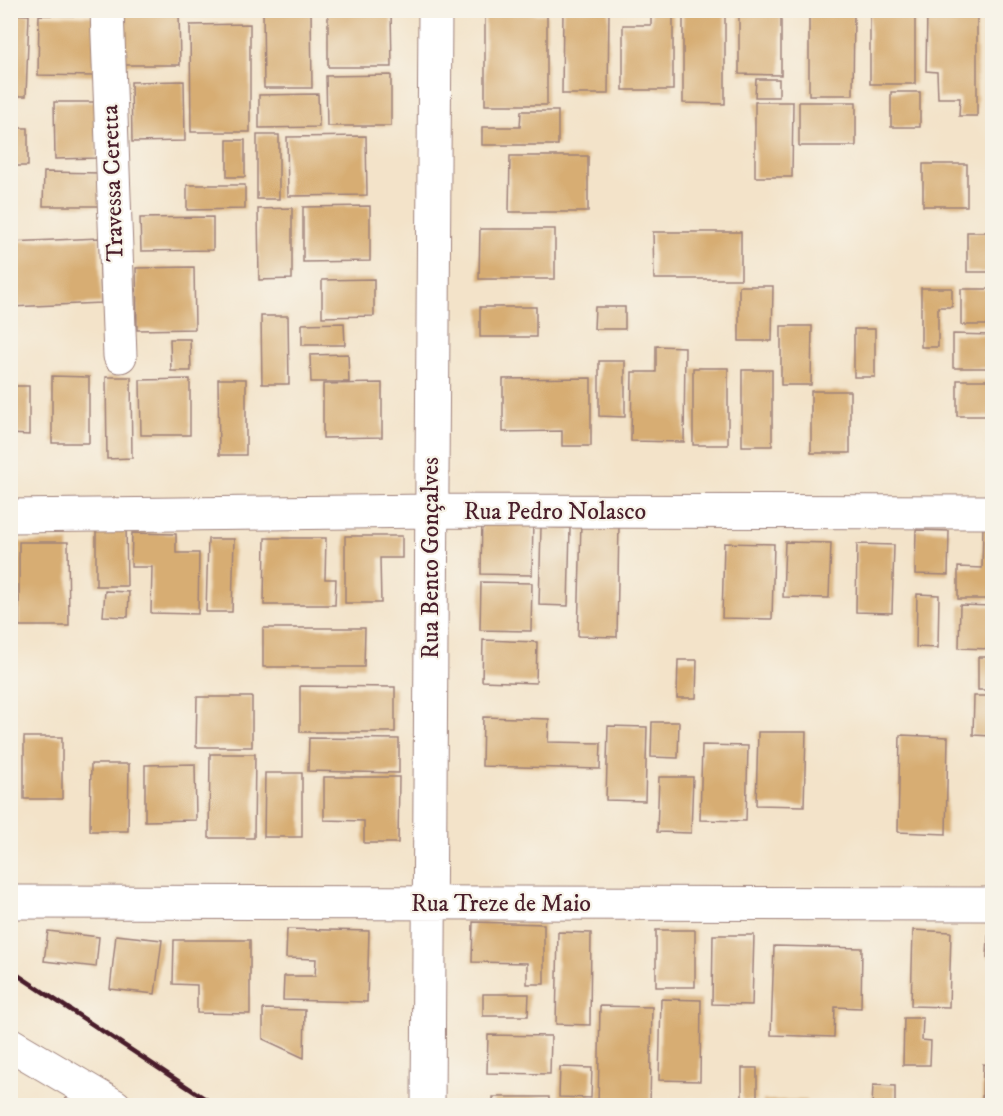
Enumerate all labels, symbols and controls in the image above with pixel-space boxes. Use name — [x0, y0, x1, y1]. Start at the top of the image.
street label: Travessa Ceretta — [95, 103, 131, 262]
street label: Rua Bento Gonçalves — [416, 457, 446, 659]
street label: Rua Pedro Nolasco — [464, 497, 646, 527]
street label: Rua Treze de Maio — [411, 889, 591, 919]

